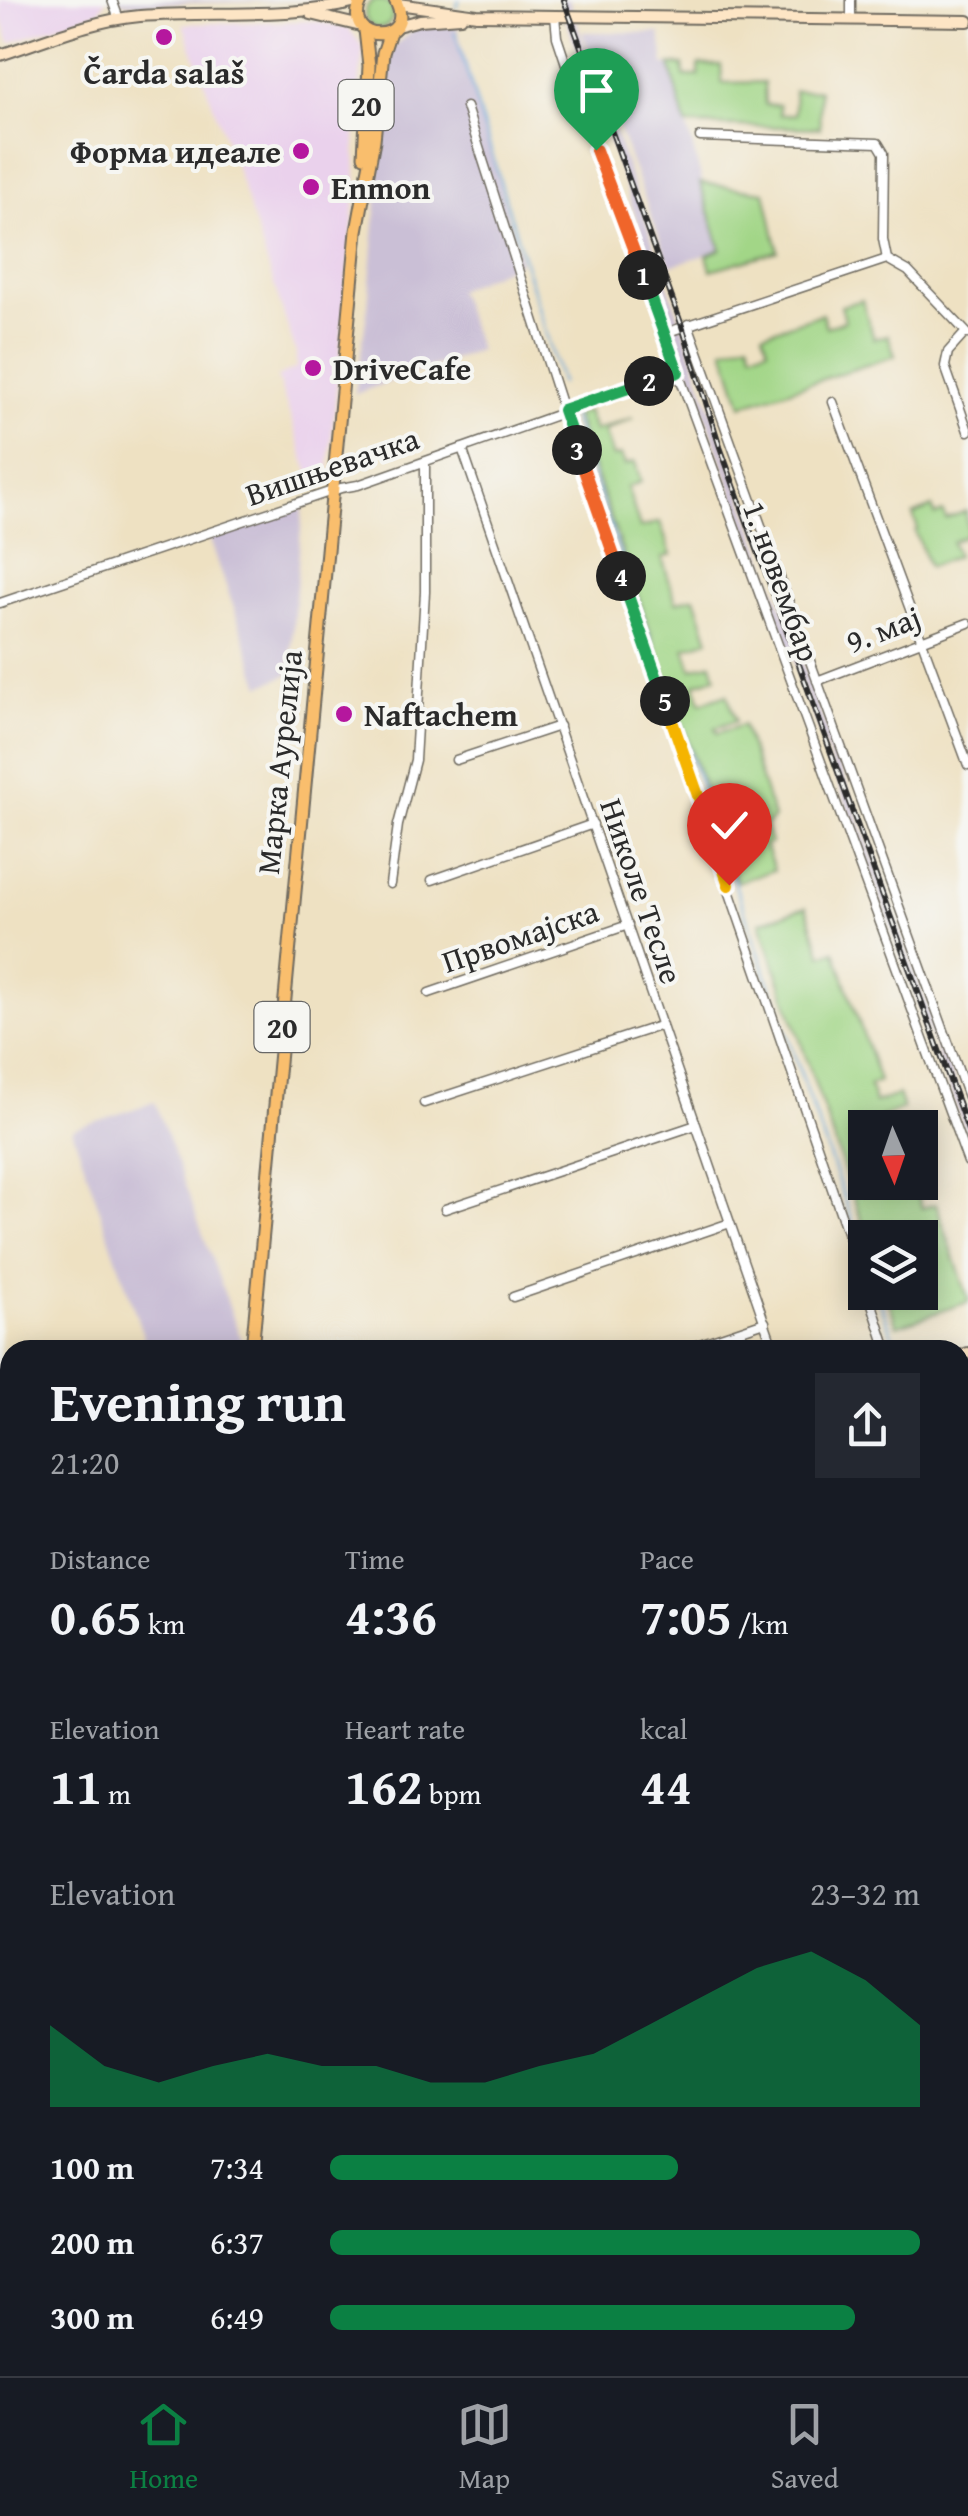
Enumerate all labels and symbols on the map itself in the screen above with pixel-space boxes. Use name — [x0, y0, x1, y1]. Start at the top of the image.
marker: Čarda salaš — [153, 26, 175, 48]
pin — [554, 48, 639, 151]
place label: Čarda salaš — [84, 49, 244, 96]
road number: 20 — [338, 80, 394, 130]
place label: Форма идеале — [70, 128, 281, 175]
marker: Форма идеале — [290, 140, 312, 162]
place label: Enmon — [331, 164, 430, 211]
marker: Enmon — [300, 176, 322, 198]
pin: 1 — [618, 250, 668, 300]
place label: DriveCafe — [333, 345, 471, 392]
pin: 2 — [624, 356, 674, 406]
marker: DriveCafe — [302, 357, 324, 379]
street label: Вишњевачка — [239, 414, 426, 518]
pin: 3 — [552, 425, 602, 475]
street label: 1. новембар — [731, 494, 833, 668]
pin: 4 — [596, 551, 646, 601]
street label: 9. мај — [839, 593, 927, 665]
street label: Марка Аурелија — [244, 647, 314, 876]
pin: 5 — [640, 676, 690, 726]
place label: Naftachem — [364, 691, 518, 738]
marker: Naftachem — [333, 703, 355, 725]
pin — [687, 783, 772, 886]
street label: Николе Тесле — [588, 792, 696, 990]
street label: Првомајска — [435, 887, 605, 985]
road number: 20 — [254, 1002, 310, 1052]
north arrow — [848, 1110, 938, 1200]

